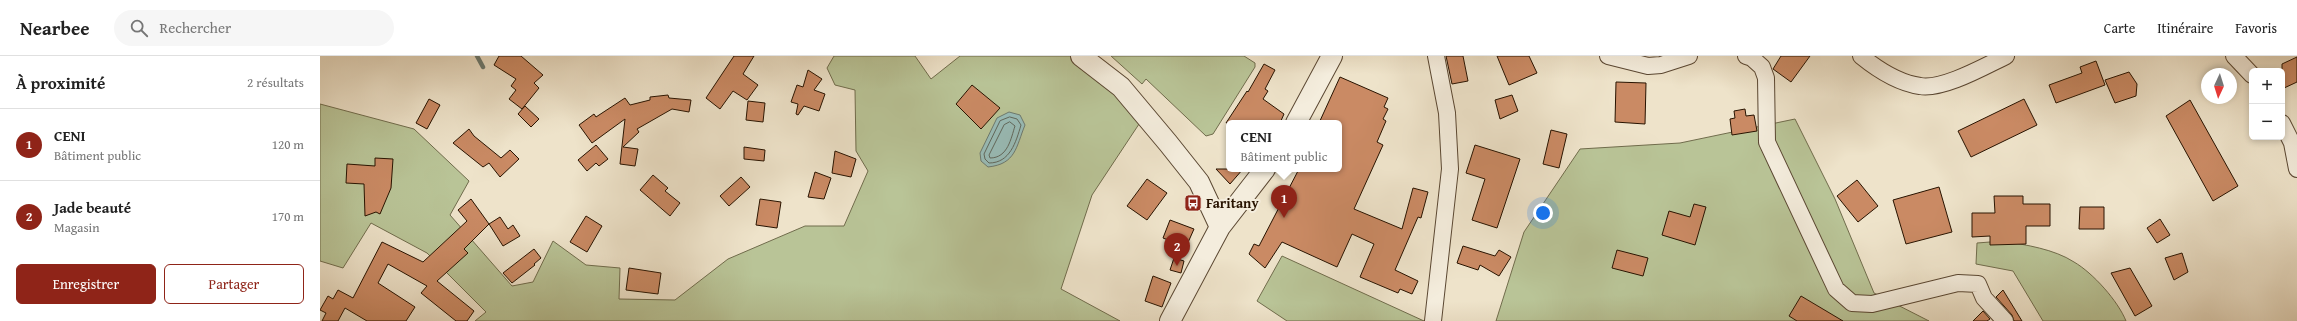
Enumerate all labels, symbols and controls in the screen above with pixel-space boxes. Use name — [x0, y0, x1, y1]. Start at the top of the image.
search box — [114, 10, 394, 46]
text: Nearbee — [20, 14, 90, 42]
icon: search — [128, 17, 150, 39]
text: Rechercher — [160, 17, 231, 38]
text: Carte — [2104, 18, 2135, 38]
text: Itinéraire — [2157, 18, 2213, 38]
text: Favoris — [2235, 18, 2277, 38]
north arrow — [2201, 68, 2237, 104]
map controls — [2249, 68, 2285, 140]
button: + — [2249, 68, 2285, 104]
text: À proximité — [16, 70, 105, 95]
text: 2 résultats — [247, 73, 304, 92]
button: − — [2249, 104, 2285, 140]
popup — [1226, 120, 1342, 172]
text: CENI — [54, 125, 86, 146]
text: CENI — [1240, 126, 1272, 147]
text: 1 — [26, 135, 32, 154]
text: 120 m — [272, 135, 304, 154]
text: Bâtiment public — [54, 146, 141, 165]
text: Bâtiment public — [1240, 147, 1328, 166]
pin: 1 — [1271, 185, 1297, 218]
bus stop icon: Faritany — [1183, 193, 1203, 213]
place label: Faritany — [1206, 193, 1259, 213]
text: Jade beauté — [54, 197, 131, 218]
your location — [1533, 203, 1553, 223]
text: 2 — [26, 207, 32, 226]
text: 170 m — [272, 207, 304, 226]
text: Magasin — [54, 218, 100, 237]
pin: 2 — [1164, 233, 1190, 266]
button: Enregistrer — [16, 264, 156, 304]
button: Partager — [164, 264, 304, 304]

